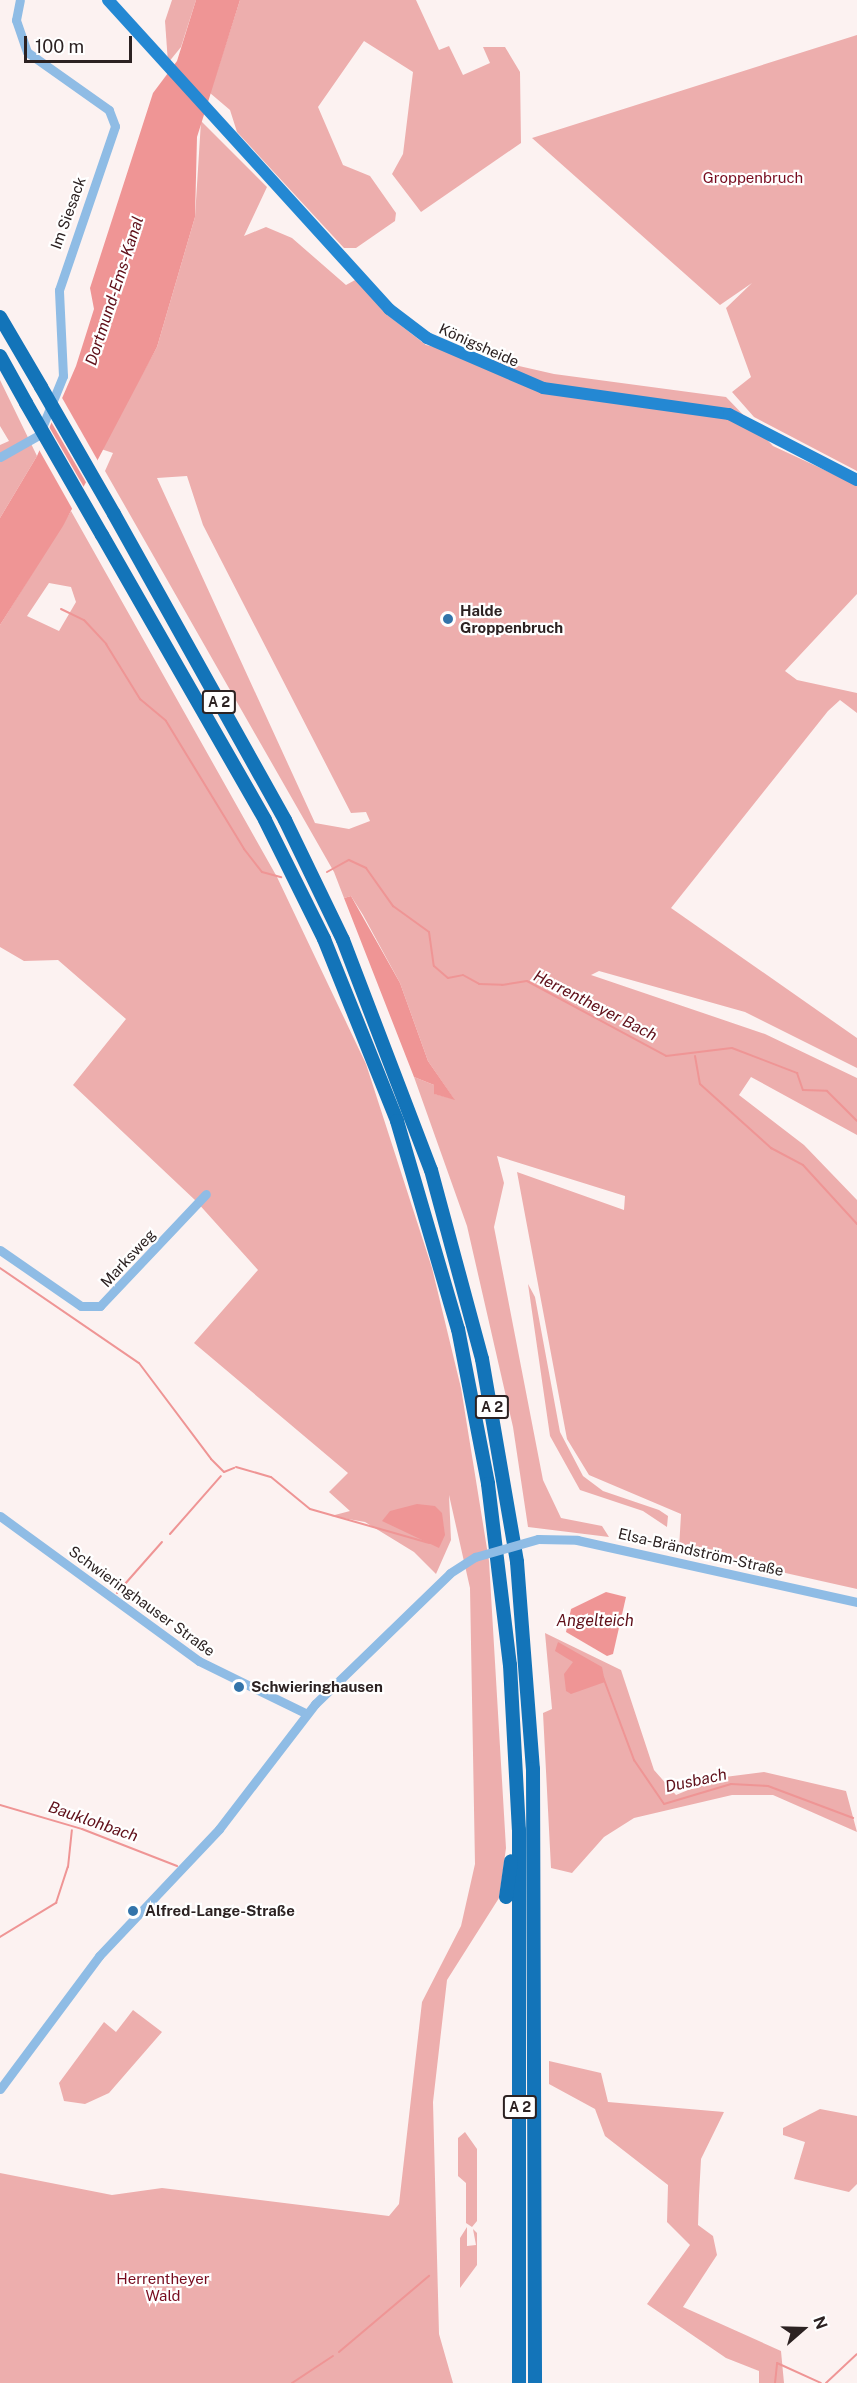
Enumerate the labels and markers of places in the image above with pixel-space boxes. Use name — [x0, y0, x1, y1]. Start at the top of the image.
place label: Halde Groppenbruch — [460, 601, 563, 636]
marker: Halde Groppenbruch — [441, 612, 455, 626]
place label: Schwieringhausen — [251, 1678, 383, 1696]
marker: Schwieringhausen — [232, 1680, 246, 1694]
place label: Alfred-Lange-Straße — [145, 1902, 295, 1920]
marker: Alfred-Lange-Straße — [126, 1904, 140, 1918]

